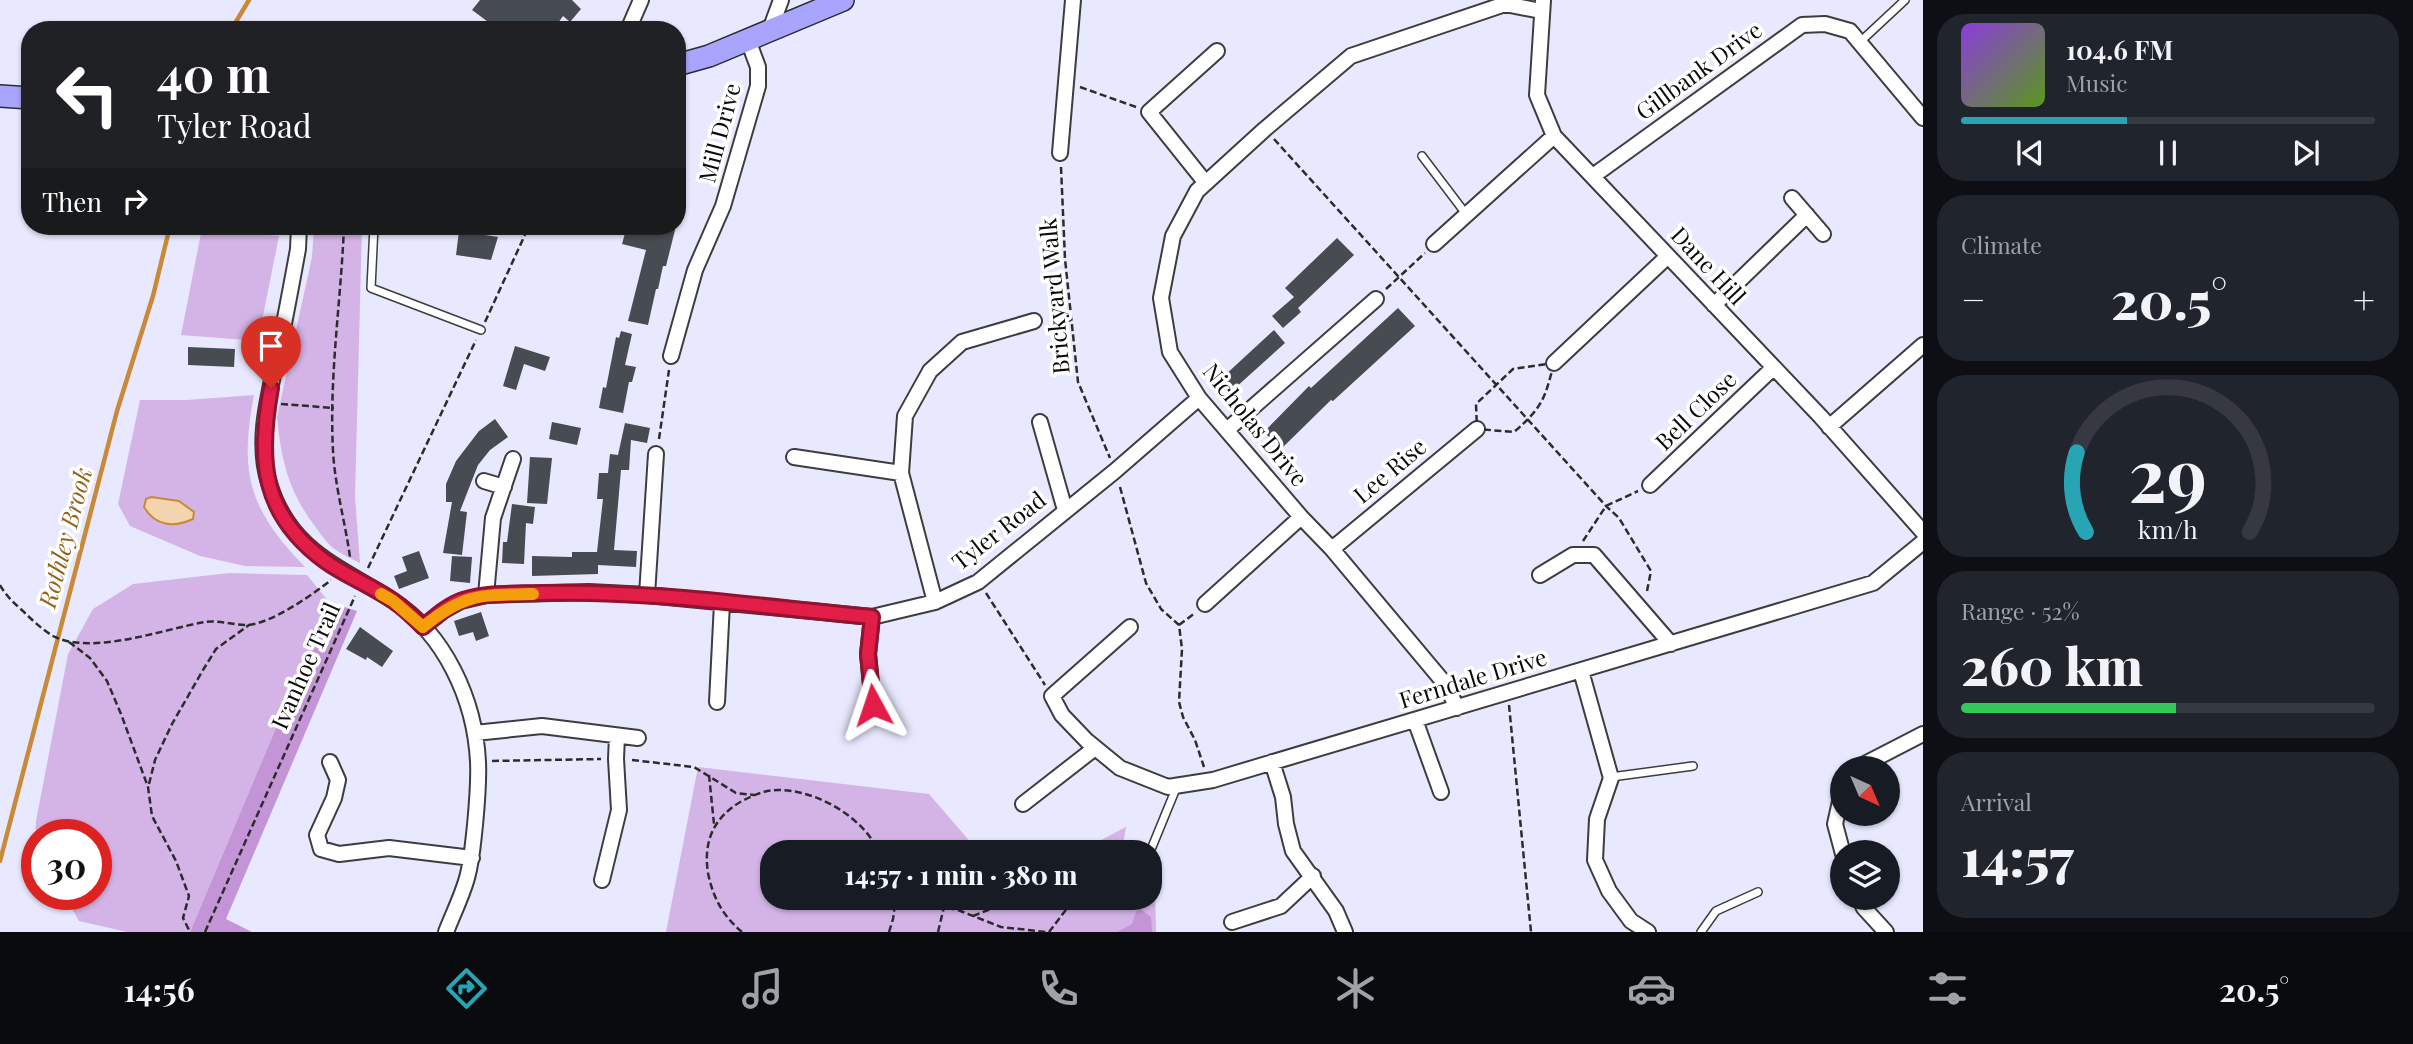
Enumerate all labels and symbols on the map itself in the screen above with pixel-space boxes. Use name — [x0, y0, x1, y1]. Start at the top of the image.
street label: Gillbank Drive — [1629, 14, 1767, 126]
street label: Mill Drive — [690, 79, 747, 186]
street label: Brickyard Walk — [1031, 217, 1076, 375]
street label: Dane Hill — [1665, 219, 1754, 311]
pin — [241, 316, 301, 388]
street label: Nicholas Drive — [1197, 356, 1315, 492]
street label: Bell Close — [1648, 364, 1742, 456]
street label: Lee Rise — [1346, 430, 1432, 509]
water label: Rothley Brook — [30, 464, 98, 612]
street label: Tyler Road — [945, 483, 1051, 576]
street label: Ivanhoe Trail — [263, 597, 347, 734]
street label: Ferndale Drive — [1395, 640, 1550, 715]
position arrow — [836, 668, 910, 742]
north arrow — [1830, 756, 1900, 826]
speed limit sign: 30 — [21, 819, 112, 910]

